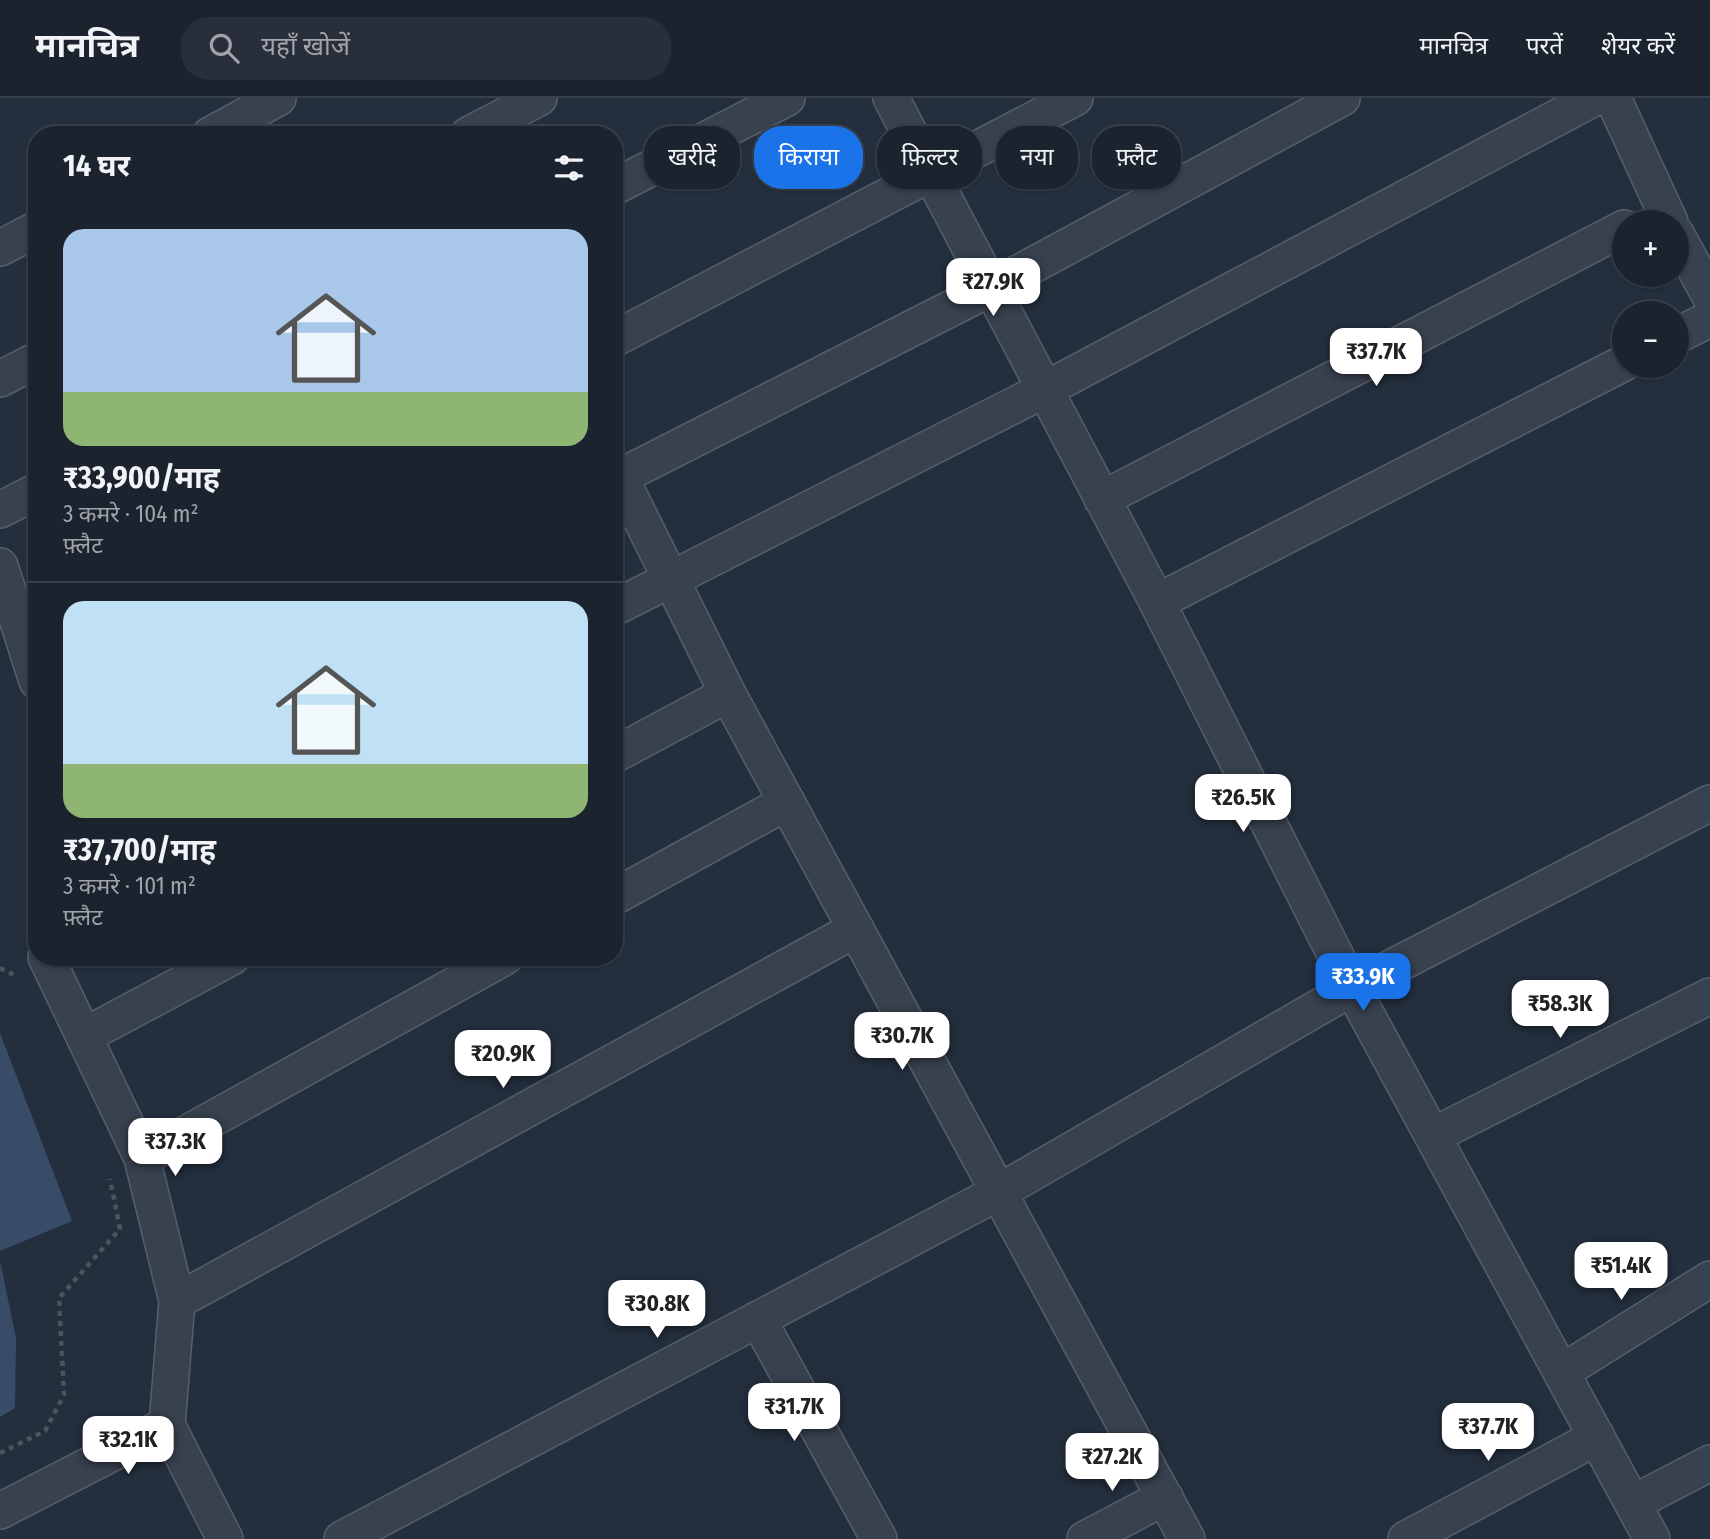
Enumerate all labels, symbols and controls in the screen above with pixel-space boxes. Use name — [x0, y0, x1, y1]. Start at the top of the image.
search box — [181, 17, 671, 80]
text: मानचित्र — [35, 26, 139, 66]
icon: search — [205, 29, 243, 67]
text: यहाँ खोजें — [261, 31, 350, 62]
text: मानचित्र — [1419, 32, 1488, 60]
text: परतें — [1526, 32, 1563, 60]
text: शेयर करें — [1601, 32, 1675, 60]
chip: खरीदें — [644, 126, 740, 189]
chip: किराया — [754, 126, 863, 189]
chip: फ़िल्टर — [877, 126, 982, 189]
chip: नया — [996, 126, 1078, 189]
chip: फ़्लैट — [1092, 126, 1181, 189]
text: 14 घर — [63, 148, 130, 184]
icon: filters — [550, 149, 588, 187]
map controls — [1612, 210, 1689, 378]
button: + — [1612, 210, 1689, 287]
pin: ₹27.9K — [936, 258, 1050, 318]
text: ₹27.9K — [962, 267, 1024, 295]
icon: home — [263, 275, 389, 401]
button: − — [1612, 301, 1689, 378]
pin: ₹37.7K — [1319, 328, 1433, 388]
text: ₹37.7K — [1346, 337, 1406, 365]
text: ₹33,900/माह — [63, 460, 220, 496]
text: 3 कमरे · 104 m² — [63, 500, 199, 528]
text: फ़्लैट — [63, 531, 103, 559]
icon: home — [263, 647, 389, 773]
pin: ₹26.5K — [1186, 774, 1300, 834]
text: ₹26.5K — [1211, 783, 1275, 811]
text: ₹37,700/माह — [63, 832, 216, 868]
text: 3 कमरे · 101 m² — [63, 872, 196, 900]
text: फ़्लैट — [63, 903, 103, 931]
pin: ₹33.9K — [1306, 954, 1420, 1013]
text: ₹33.9K — [1331, 962, 1395, 990]
pin: ₹58.3K — [1503, 981, 1617, 1040]
text: ₹58.3K — [1528, 989, 1592, 1017]
pin: ₹30.7K — [845, 1012, 959, 1072]
text: ₹30.7K — [870, 1021, 934, 1049]
pin: ₹20.9K — [446, 1030, 560, 1090]
text: ₹20.9K — [471, 1039, 535, 1067]
pin: ₹37.3K — [118, 1118, 232, 1178]
text: ₹37.3K — [144, 1127, 206, 1155]
pin: ₹51.4K — [1564, 1242, 1678, 1302]
text: ₹51.4K — [1591, 1251, 1651, 1279]
pin: ₹30.8K — [600, 1280, 714, 1340]
text: ₹30.8K — [624, 1289, 690, 1317]
pin: ₹31.7K — [737, 1384, 851, 1443]
text: ₹31.7K — [764, 1392, 824, 1420]
pin: ₹37.7K — [1431, 1404, 1545, 1463]
text: ₹37.7K — [1458, 1412, 1518, 1440]
pin: ₹32.1K — [71, 1416, 185, 1476]
text: ₹32.1K — [99, 1425, 157, 1453]
pin: ₹27.2K — [1055, 1434, 1169, 1493]
text: ₹27.2K — [1082, 1442, 1142, 1470]

